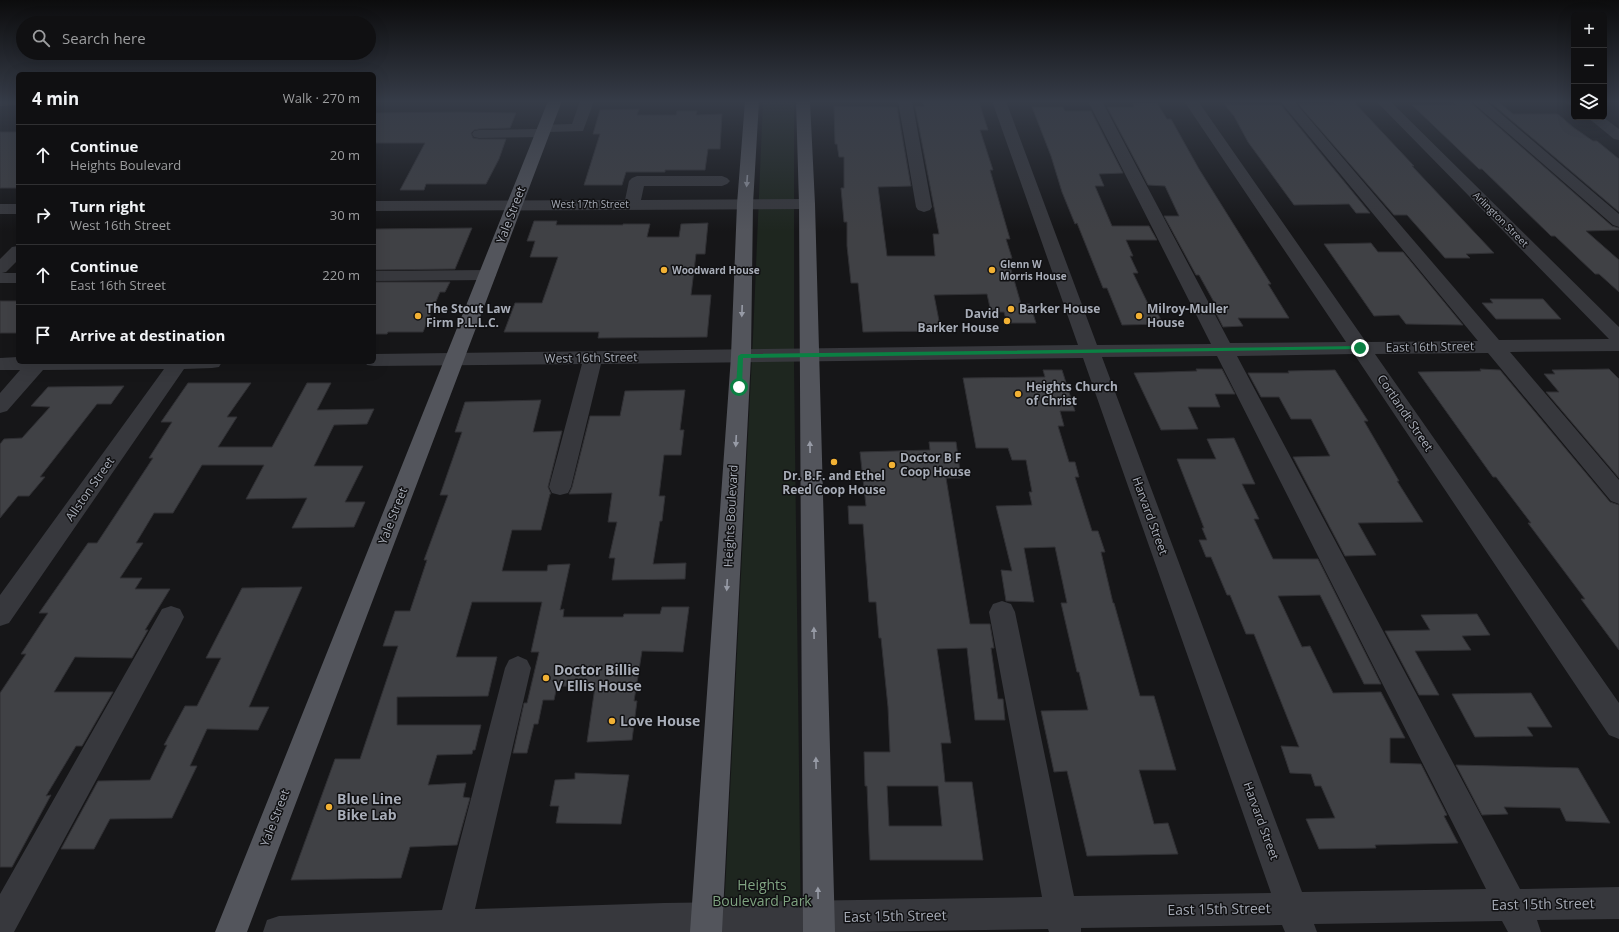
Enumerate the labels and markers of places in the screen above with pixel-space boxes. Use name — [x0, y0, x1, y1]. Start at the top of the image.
place label: Glenn W Morris House — [1000, 257, 1067, 283]
place label: Woodward House — [672, 263, 760, 277]
marker: Woodward House — [659, 265, 669, 275]
marker: Glenn W Morris House — [987, 265, 997, 275]
place label: The Stout Law Firm P.L.L.C. — [426, 300, 512, 331]
place label: Barker House — [1019, 300, 1100, 317]
place label: Milroy-Muller House — [1147, 300, 1229, 331]
marker: Barker House — [1006, 304, 1016, 314]
place label: David Barker House — [918, 305, 999, 336]
marker: The Stout Law Firm P.L.L.C. — [413, 311, 423, 321]
marker: Milroy-Muller House — [1134, 311, 1144, 321]
marker: David Barker House — [1002, 316, 1012, 326]
place label: Heights Church of Christ — [1026, 378, 1118, 409]
marker: Heights Church of Christ — [1013, 389, 1023, 399]
place label: Doctor B F Coop House — [900, 449, 971, 480]
marker: Dr. B.F. and Ethel Reed Coop House — [829, 457, 839, 467]
marker: Doctor B F Coop House — [887, 460, 897, 470]
place label: Dr. B.F. and Ethel Reed Coop House — [782, 467, 886, 498]
place label: Doctor Billie V Ellis House — [554, 660, 642, 695]
marker: Doctor Billie V Ellis House — [541, 673, 551, 683]
place label: Love House — [620, 711, 700, 730]
marker: Love House — [607, 716, 617, 726]
place label: Blue Line Bike Lab — [337, 789, 401, 824]
marker: Blue Line Bike Lab — [324, 802, 334, 812]

